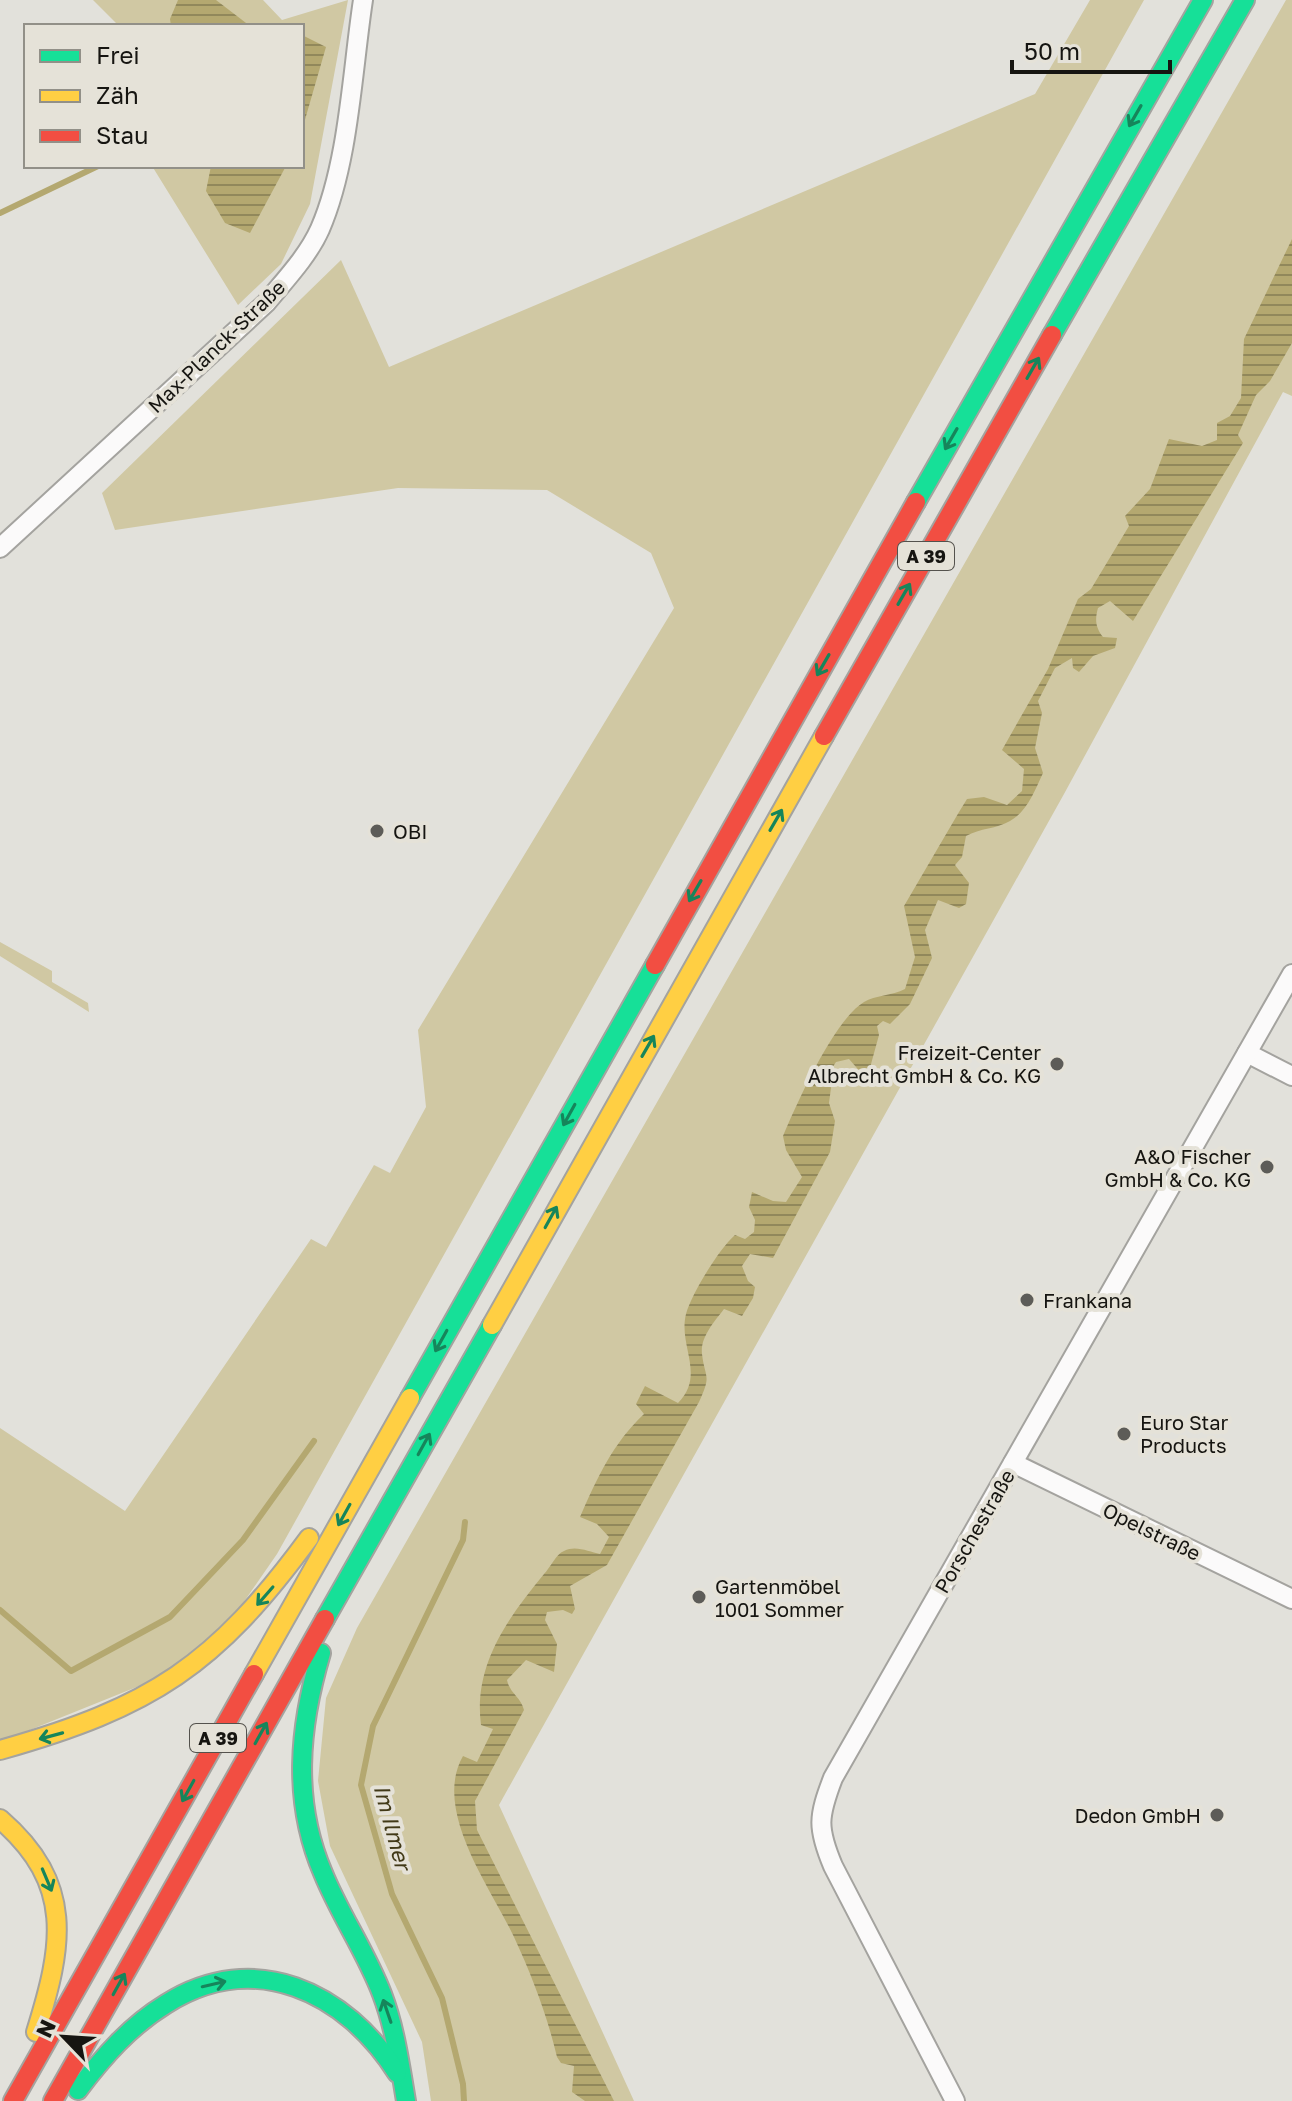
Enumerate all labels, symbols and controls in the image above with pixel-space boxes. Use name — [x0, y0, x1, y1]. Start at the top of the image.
legend — [24, 24, 304, 168]
scale bar — [1012, 24, 1170, 74]
text: 50 m — [1024, 36, 1080, 65]
text: Frei — [96, 40, 140, 69]
text: Zäh — [96, 80, 139, 109]
one-way arrow — [1127, 104, 1143, 127]
text: Stau — [96, 120, 149, 149]
street label: Max-Planck-Straße — [143, 275, 289, 417]
one-way arrow — [1025, 357, 1041, 380]
one-way arrow — [943, 427, 959, 450]
road number: A 39 — [898, 542, 954, 570]
one-way arrow — [896, 583, 912, 606]
one-way arrow — [815, 653, 831, 676]
one-way arrow — [768, 809, 784, 832]
place label: OBI — [393, 819, 427, 843]
marker: OBI — [368, 822, 386, 840]
one-way arrow — [687, 879, 702, 903]
one-way arrow — [640, 1035, 656, 1058]
place label: Freizeit-Center Albrecht GmbH & Co. KG — [808, 1040, 1041, 1087]
marker: Freizeit-Center Albrecht GmbH & Co. KG — [1048, 1055, 1066, 1073]
one-way arrow — [561, 1103, 577, 1126]
place label: A&O Fischer GmbH & Co. KG — [1105, 1144, 1251, 1191]
marker: A&O Fischer GmbH & Co. KG — [1258, 1158, 1276, 1176]
one-way arrow — [544, 1206, 560, 1229]
place label: Frankana — [1043, 1288, 1132, 1312]
marker: Frankana — [1018, 1291, 1036, 1309]
one-way arrow — [433, 1329, 449, 1353]
place label: Euro Star Products — [1140, 1410, 1229, 1457]
marker: Euro Star Products — [1115, 1425, 1133, 1443]
one-way arrow — [417, 1432, 432, 1456]
street label: Porschestraße — [929, 1465, 1019, 1597]
street label: Opelstraße — [1099, 1497, 1205, 1565]
one-way arrow — [335, 1503, 351, 1526]
place label: Gartenmöbel 1001 Sommer — [715, 1574, 844, 1621]
one-way arrow — [256, 1586, 274, 1606]
marker: Gartenmöbel 1001 Sommer — [690, 1588, 708, 1606]
one-way arrow — [253, 1722, 269, 1746]
road number: A 39 — [190, 1724, 246, 1752]
one-way arrow — [39, 1730, 65, 1745]
one-way arrow — [180, 1778, 196, 1802]
water label: Im Ilmer — [369, 1782, 418, 1876]
place label: Dedon GmbH — [1075, 1803, 1201, 1827]
marker: Dedon GmbH — [1208, 1806, 1226, 1824]
one-way arrow — [41, 1867, 56, 1891]
one-way arrow — [111, 1973, 127, 1996]
one-way arrow — [200, 1976, 226, 1991]
north arrow — [24, 1997, 104, 2077]
one-way arrow — [379, 1999, 394, 2024]
text: N — [30, 2015, 61, 2042]

